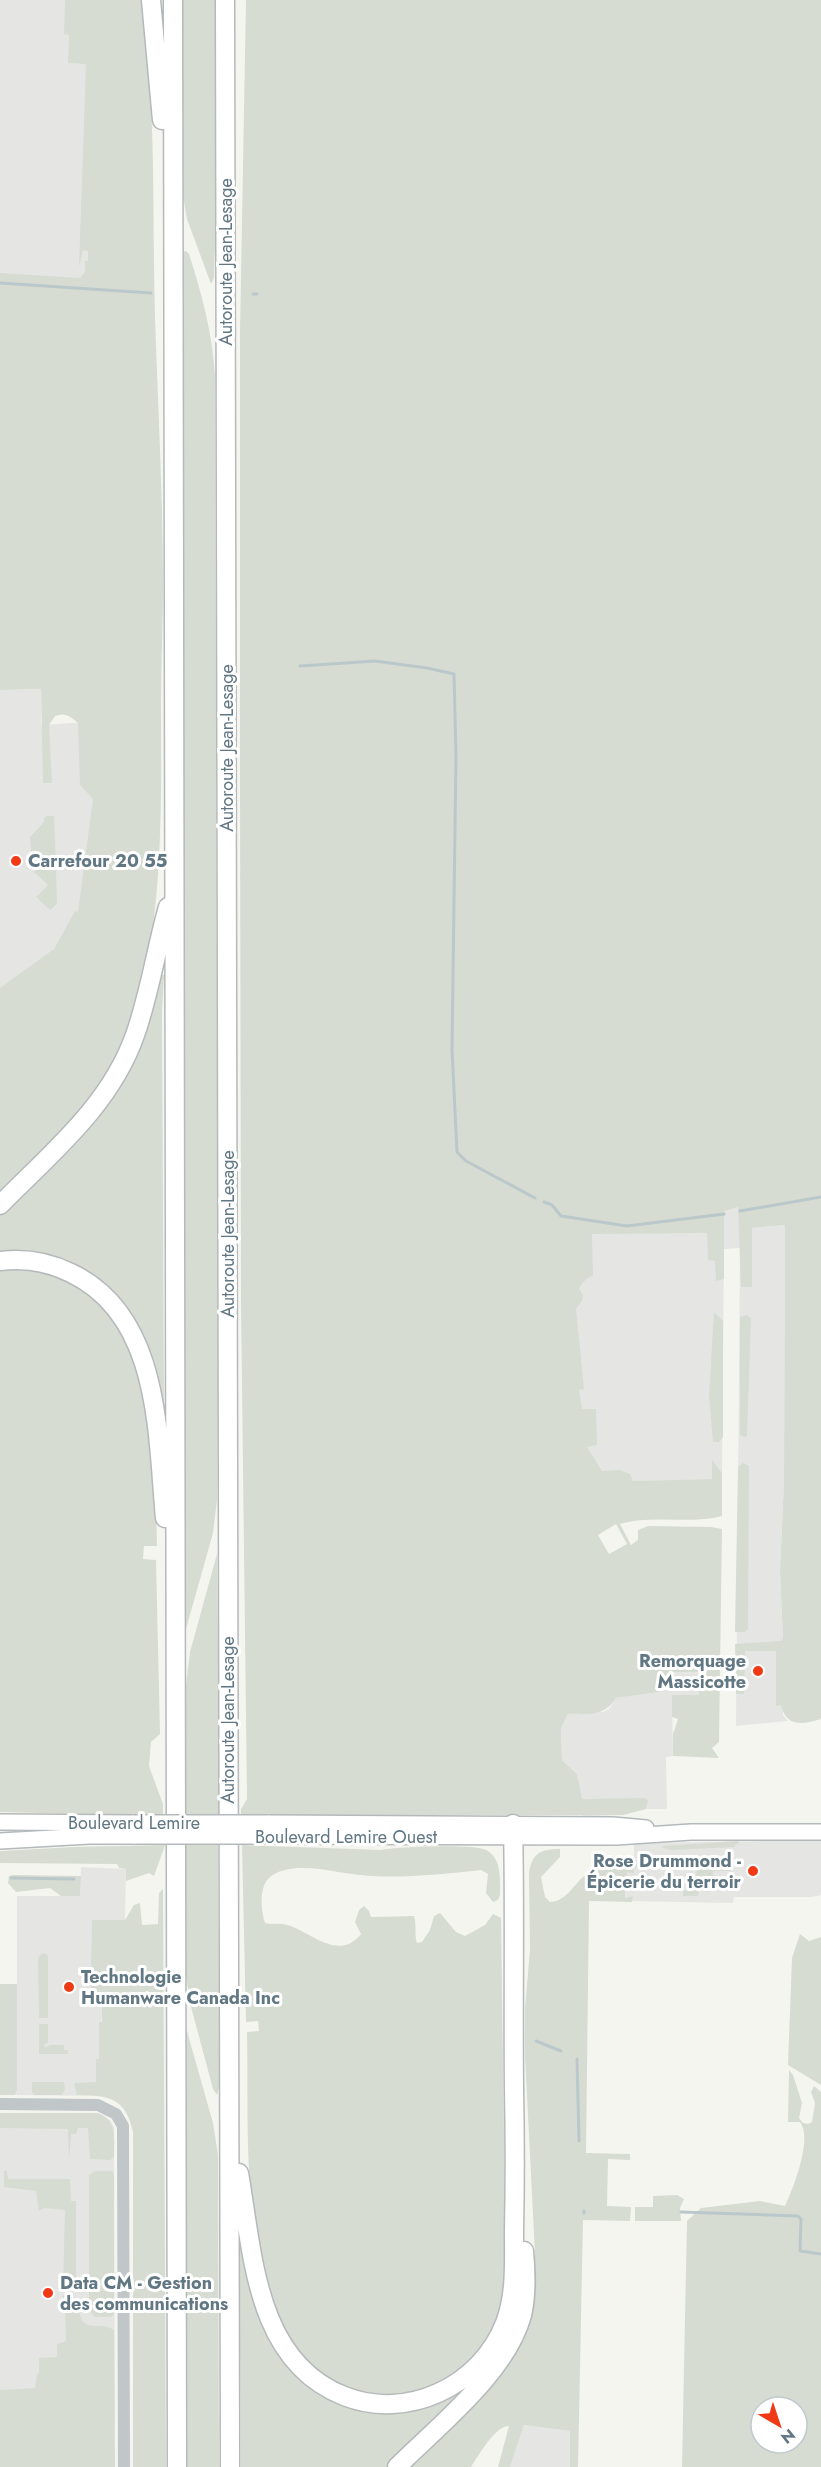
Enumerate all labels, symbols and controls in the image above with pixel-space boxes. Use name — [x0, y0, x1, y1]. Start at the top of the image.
street label: Autoroute Jean-Lesage — [213, 178, 239, 346]
street label: Autoroute Jean-Lesage — [214, 664, 240, 832]
place label: Carrefour 20 55 — [28, 848, 167, 874]
marker: Carrefour 20 55 — [9, 854, 23, 868]
street label: Autoroute Jean-Lesage — [215, 1150, 241, 1318]
street label: Autoroute Jean-Lesage — [215, 1636, 241, 1804]
place label: Remorquage Massicotte — [639, 1648, 746, 1695]
marker: Remorquage Massicotte — [751, 1664, 765, 1678]
street label: Boulevard Lemire — [68, 1810, 200, 1836]
street label: Boulevard Lemire Ouest — [255, 1824, 438, 1850]
place label: Rose Drummond - Épicerie du terroir — [586, 1848, 742, 1895]
marker: Rose Drummond - Épicerie du terroir — [746, 1864, 760, 1878]
place label: Technologie Humanware Canada Inc — [81, 1964, 280, 2011]
marker: Technologie Humanware Canada Inc — [62, 1980, 76, 1994]
place label: Data CM - Gestion des communications — [60, 2270, 228, 2317]
marker: Data CM - Gestion des communications — [41, 2286, 55, 2300]
north arrow — [749, 2395, 809, 2455]
text: N — [776, 2423, 800, 2449]

